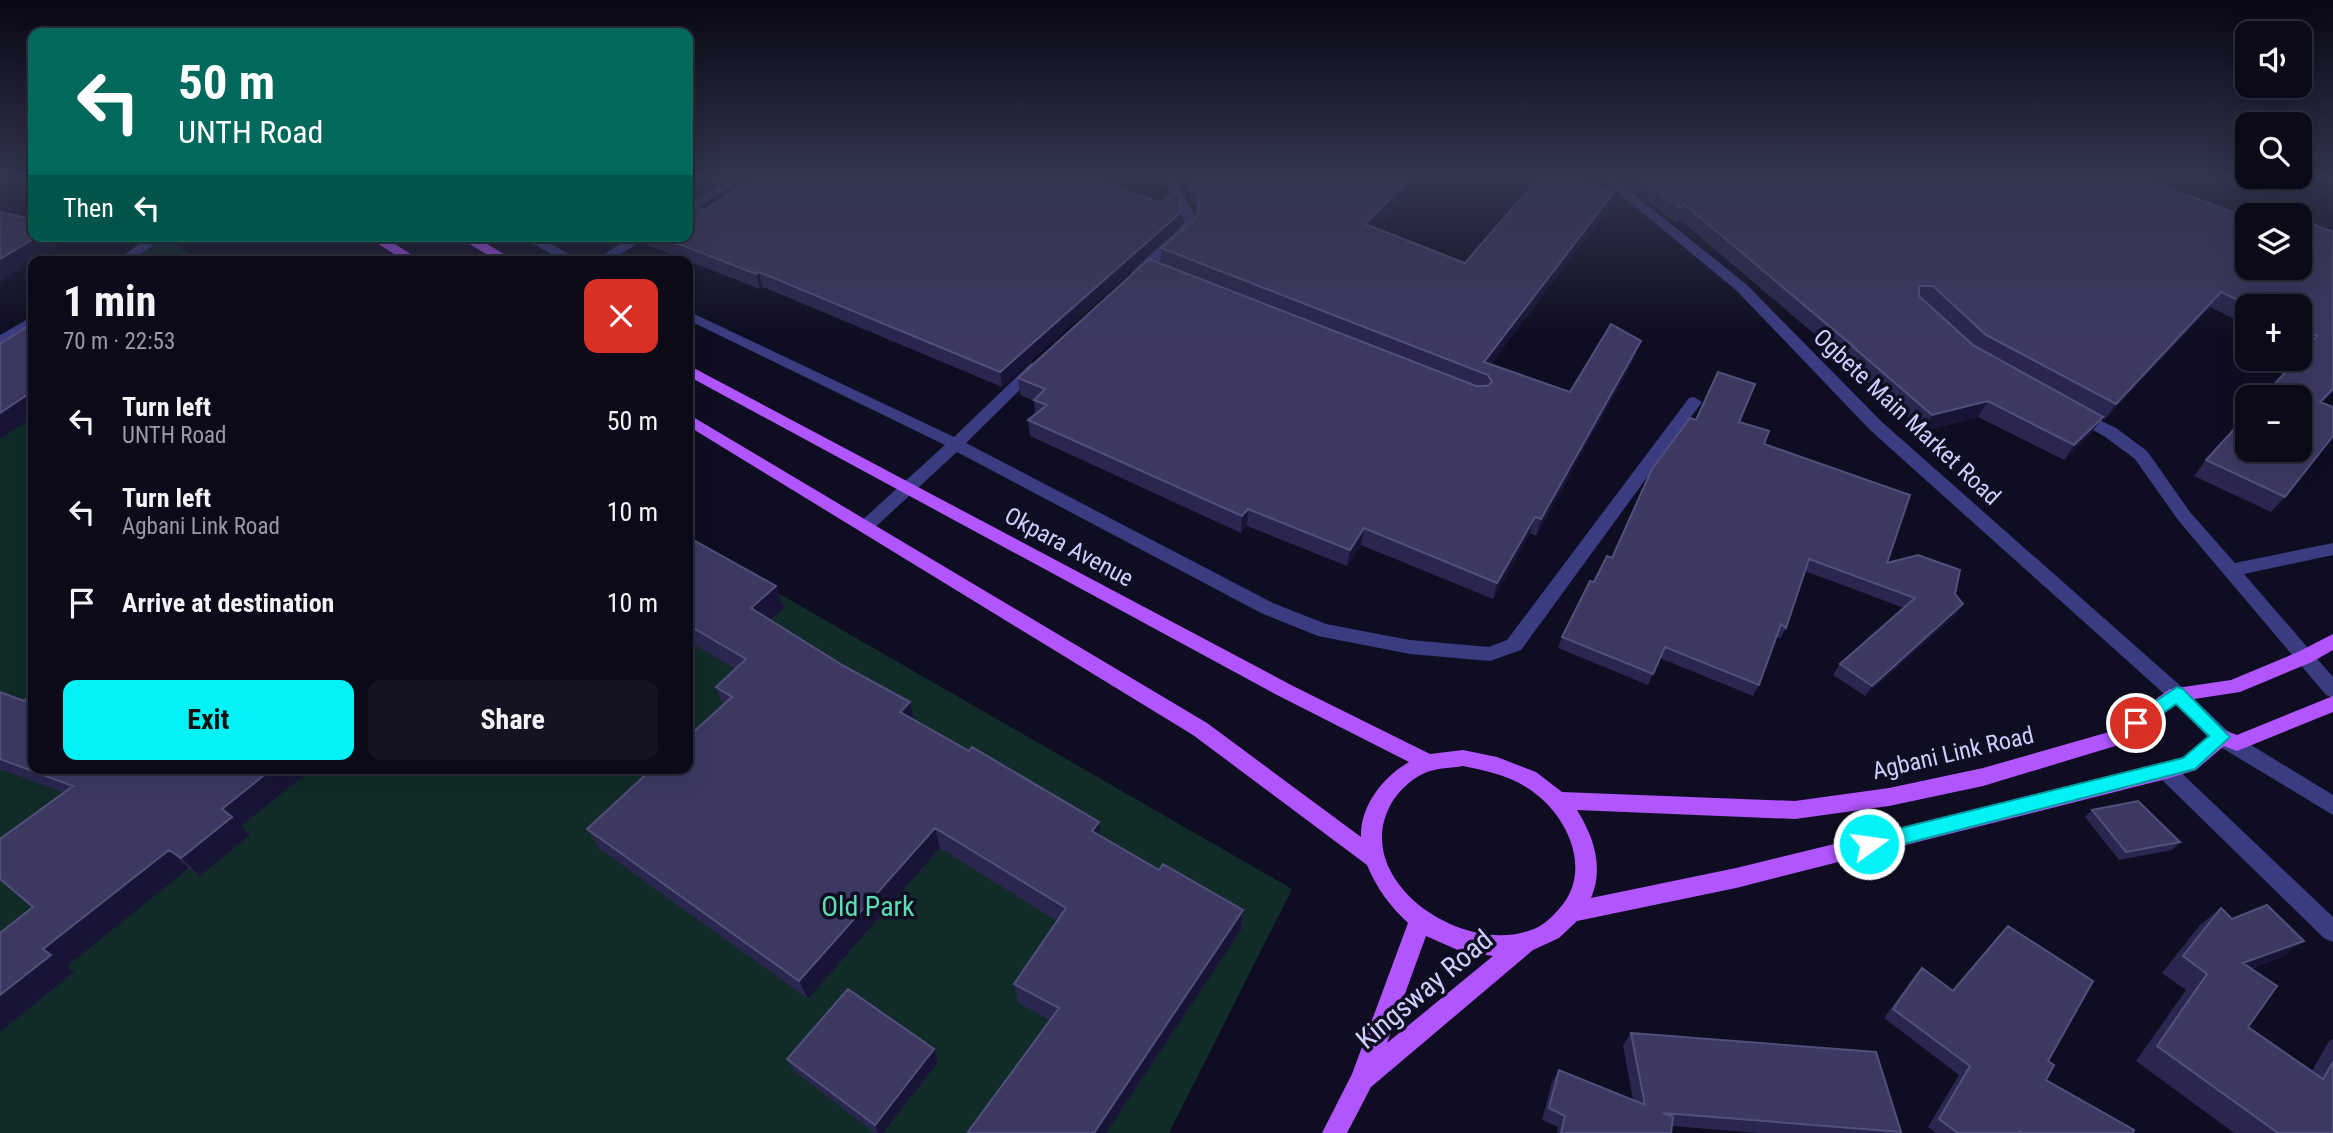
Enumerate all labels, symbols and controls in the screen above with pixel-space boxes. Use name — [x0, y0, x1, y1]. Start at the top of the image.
map controls — [2235, 21, 2312, 462]
button: sound — [2235, 21, 2312, 98]
text: 50 m — [178, 54, 275, 111]
icon: left — [63, 56, 154, 147]
button: search — [2235, 112, 2312, 189]
text: UNTH Road — [178, 113, 323, 151]
icon: left — [128, 189, 166, 227]
text: Then — [63, 193, 114, 223]
button: layers — [2235, 203, 2312, 280]
text: 1 min — [63, 277, 156, 326]
button: close — [584, 279, 658, 353]
button: + — [2235, 294, 2312, 371]
street label: Ogbete Main Market Road — [1808, 323, 2006, 511]
text: 70 m · 22:53 — [63, 328, 175, 355]
button: − — [2235, 385, 2312, 462]
text: Turn left — [122, 392, 211, 422]
icon: left — [63, 402, 101, 440]
text: 50 m — [607, 406, 658, 436]
text: UNTH Road — [122, 422, 227, 449]
text: Turn left — [122, 483, 211, 513]
icon: left — [63, 493, 101, 531]
text: 10 m — [607, 497, 658, 527]
street label: Okpara Avenue — [1000, 501, 1138, 593]
text: Agbani Link Road — [122, 513, 280, 540]
icon: arrive — [63, 584, 101, 622]
text: Arrive at destination — [122, 588, 334, 618]
text: 10 m — [607, 588, 658, 618]
button: Exit — [63, 680, 354, 760]
button: Share — [368, 680, 658, 760]
pin — [2106, 693, 2166, 753]
icon: arrive — [2117, 704, 2155, 742]
street label: Agbani Link Road — [1870, 721, 2036, 785]
position arrow — [1832, 807, 1906, 881]
park label: Old Park — [821, 890, 915, 923]
street label: Kingsway Road — [1350, 923, 1499, 1056]

